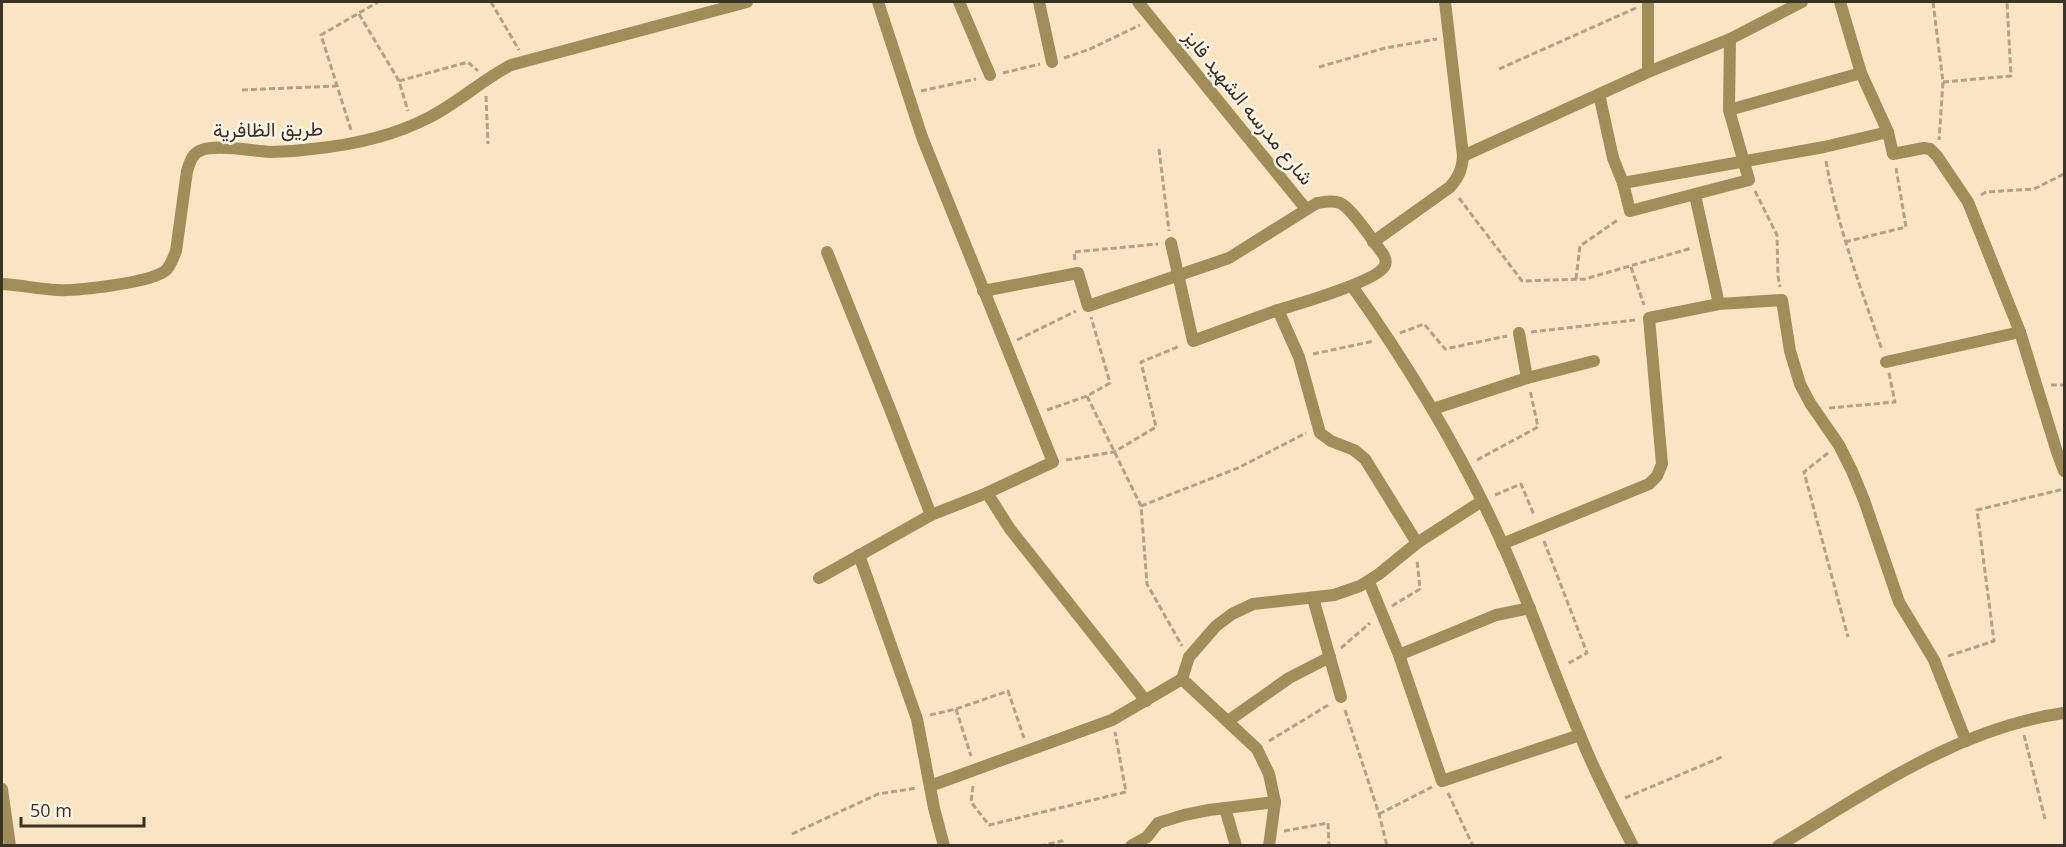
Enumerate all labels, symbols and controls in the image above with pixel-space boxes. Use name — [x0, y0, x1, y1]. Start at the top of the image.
street label: شارع مدرسه الشهيد فايز — [1176, 23, 1320, 191]
street label: طريق الظافرية — [213, 115, 323, 143]
scale bar — [21, 790, 144, 828]
text: 50 m — [30, 798, 72, 822]

